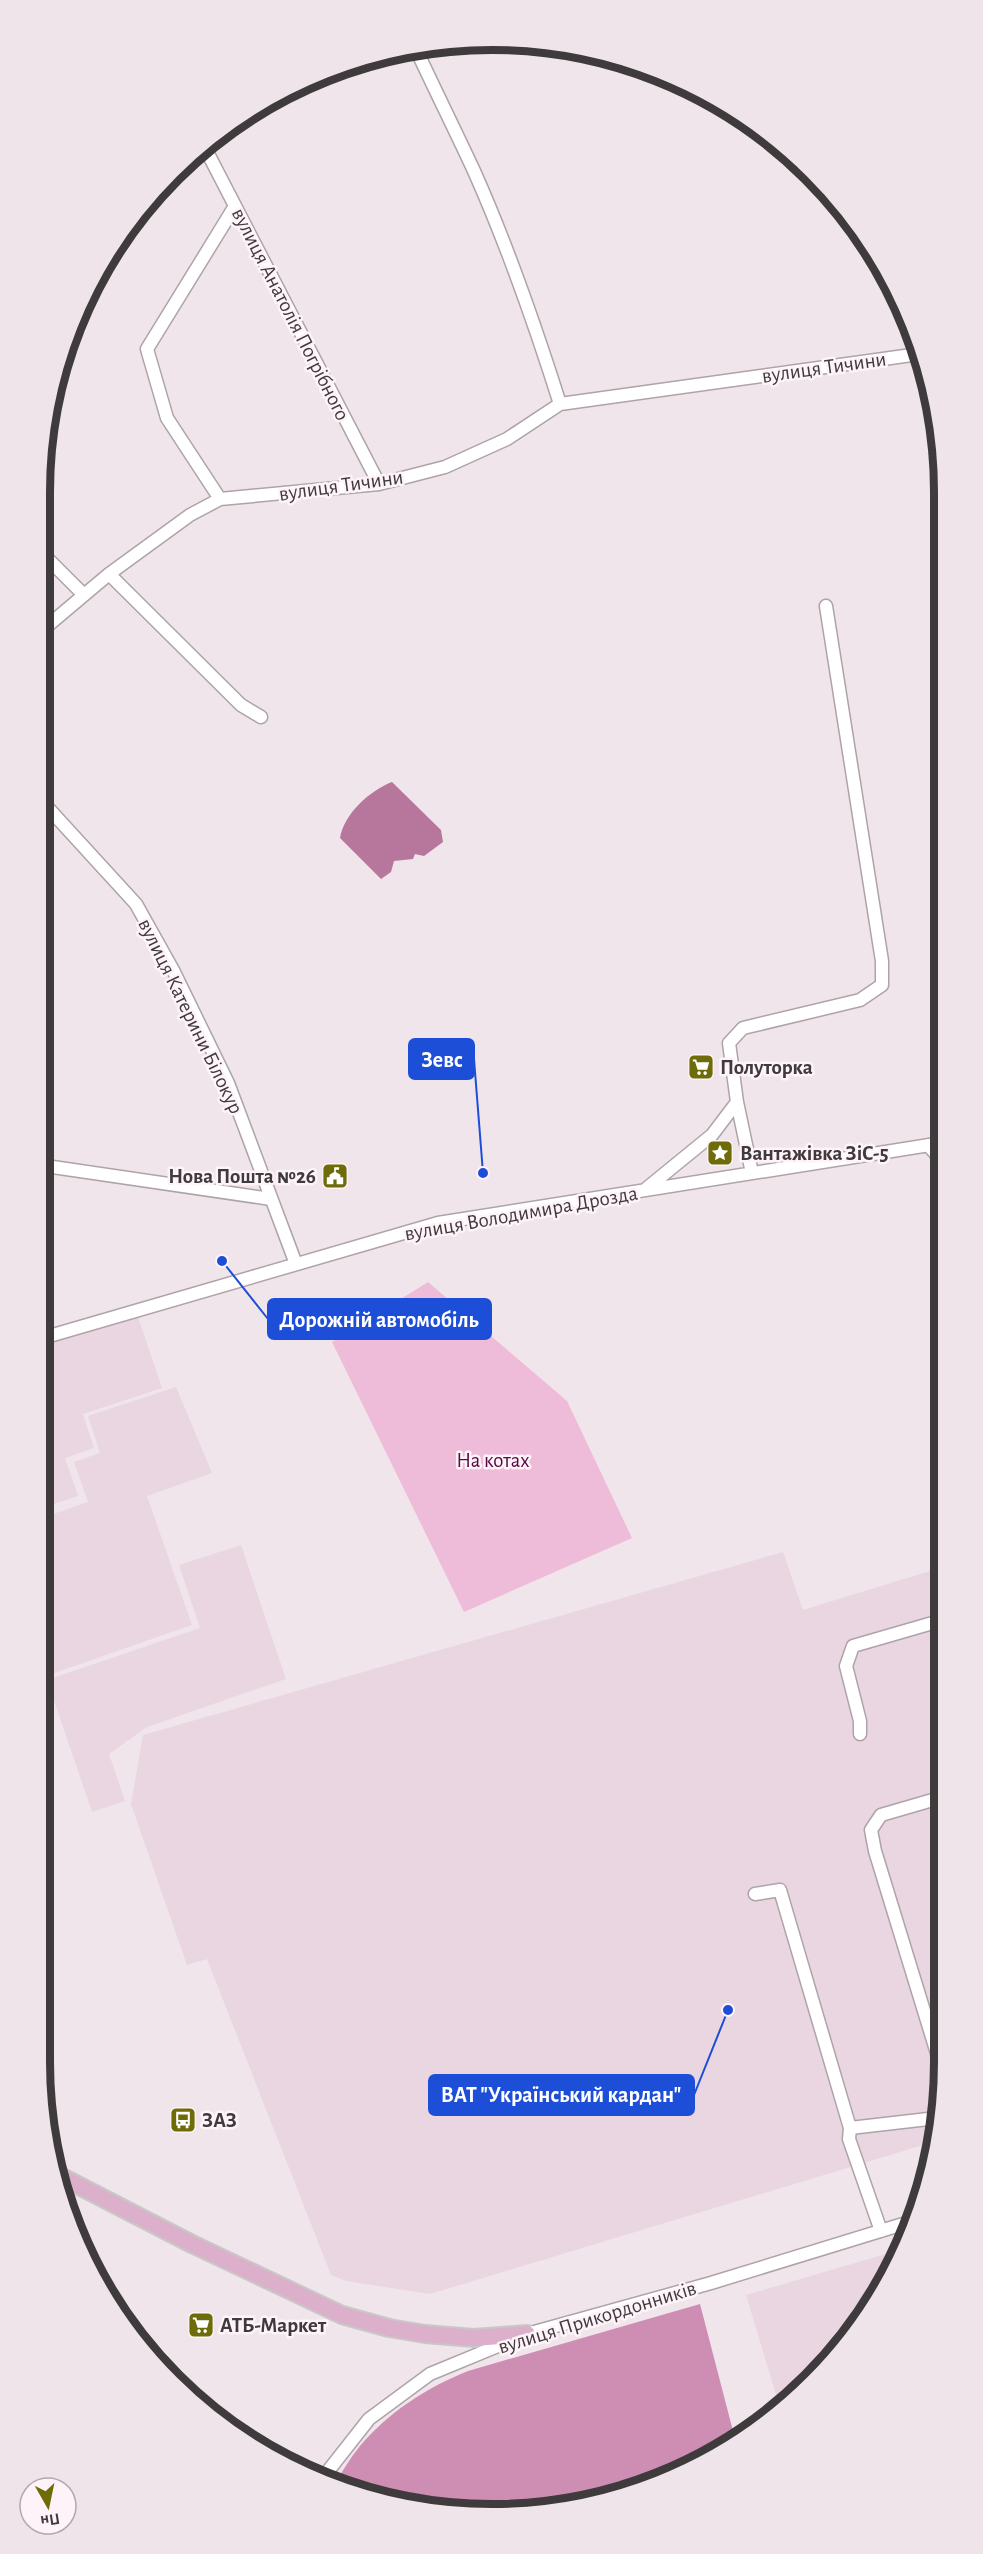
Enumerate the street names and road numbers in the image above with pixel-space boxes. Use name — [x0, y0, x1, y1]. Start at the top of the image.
street label: вулиця Анатолія Погрібного — [228, 205, 353, 424]
street label: вулиця Тичини — [760, 348, 888, 387]
street label: вулиця Тичини — [277, 466, 405, 505]
street label: вулиця Катерини Білокур — [134, 915, 247, 1117]
street label: вулиця Володимира Дрозда — [403, 1183, 640, 1244]
street label: вулиця Прикордонників — [496, 2277, 699, 2358]

